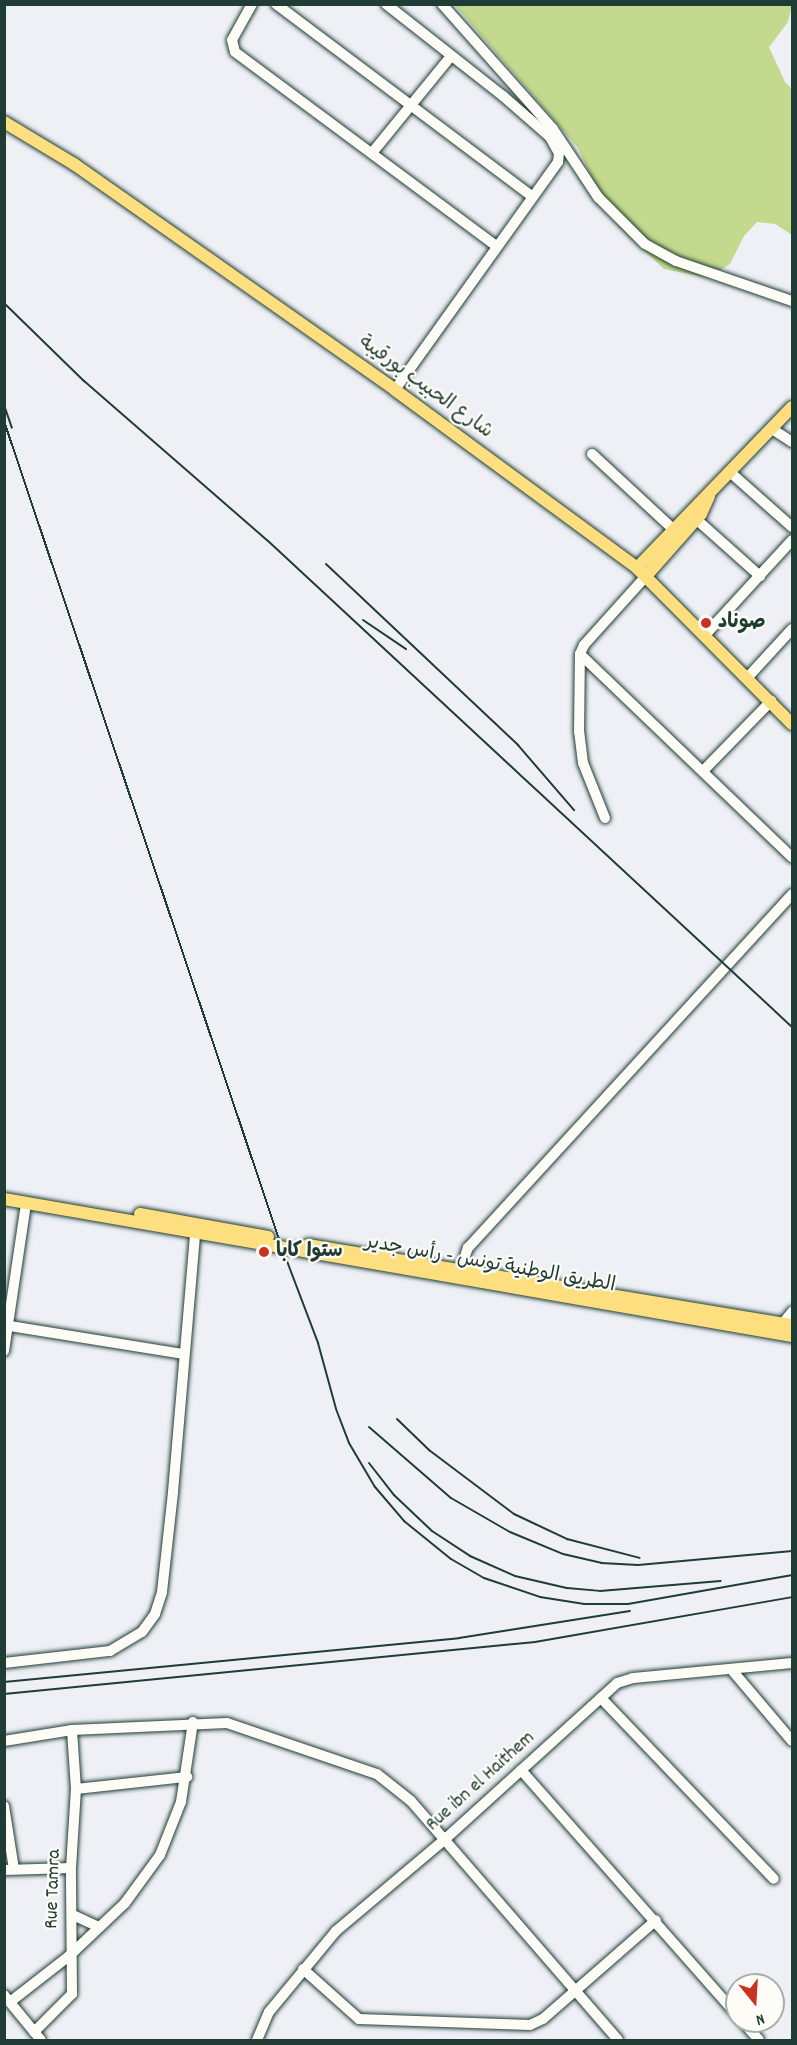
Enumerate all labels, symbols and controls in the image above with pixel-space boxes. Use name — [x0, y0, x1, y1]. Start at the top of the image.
street label: شارع الحبيب بورقيبة — [353, 331, 497, 445]
place label: صوناد — [718, 611, 766, 635]
marker: صوناد — [699, 616, 713, 630]
street label: الطريق الوطنية تونس - رأس جدير — [363, 1231, 617, 1299]
place label: ستوا كابا — [276, 1240, 343, 1264]
marker: ستوا كابا — [257, 1245, 271, 1259]
street label: Rue ibn el Haithem — [422, 1727, 540, 1837]
street label: Rue Tamra — [41, 1849, 67, 1929]
north arrow — [725, 1973, 785, 2033]
text: N — [753, 2007, 767, 2031]

